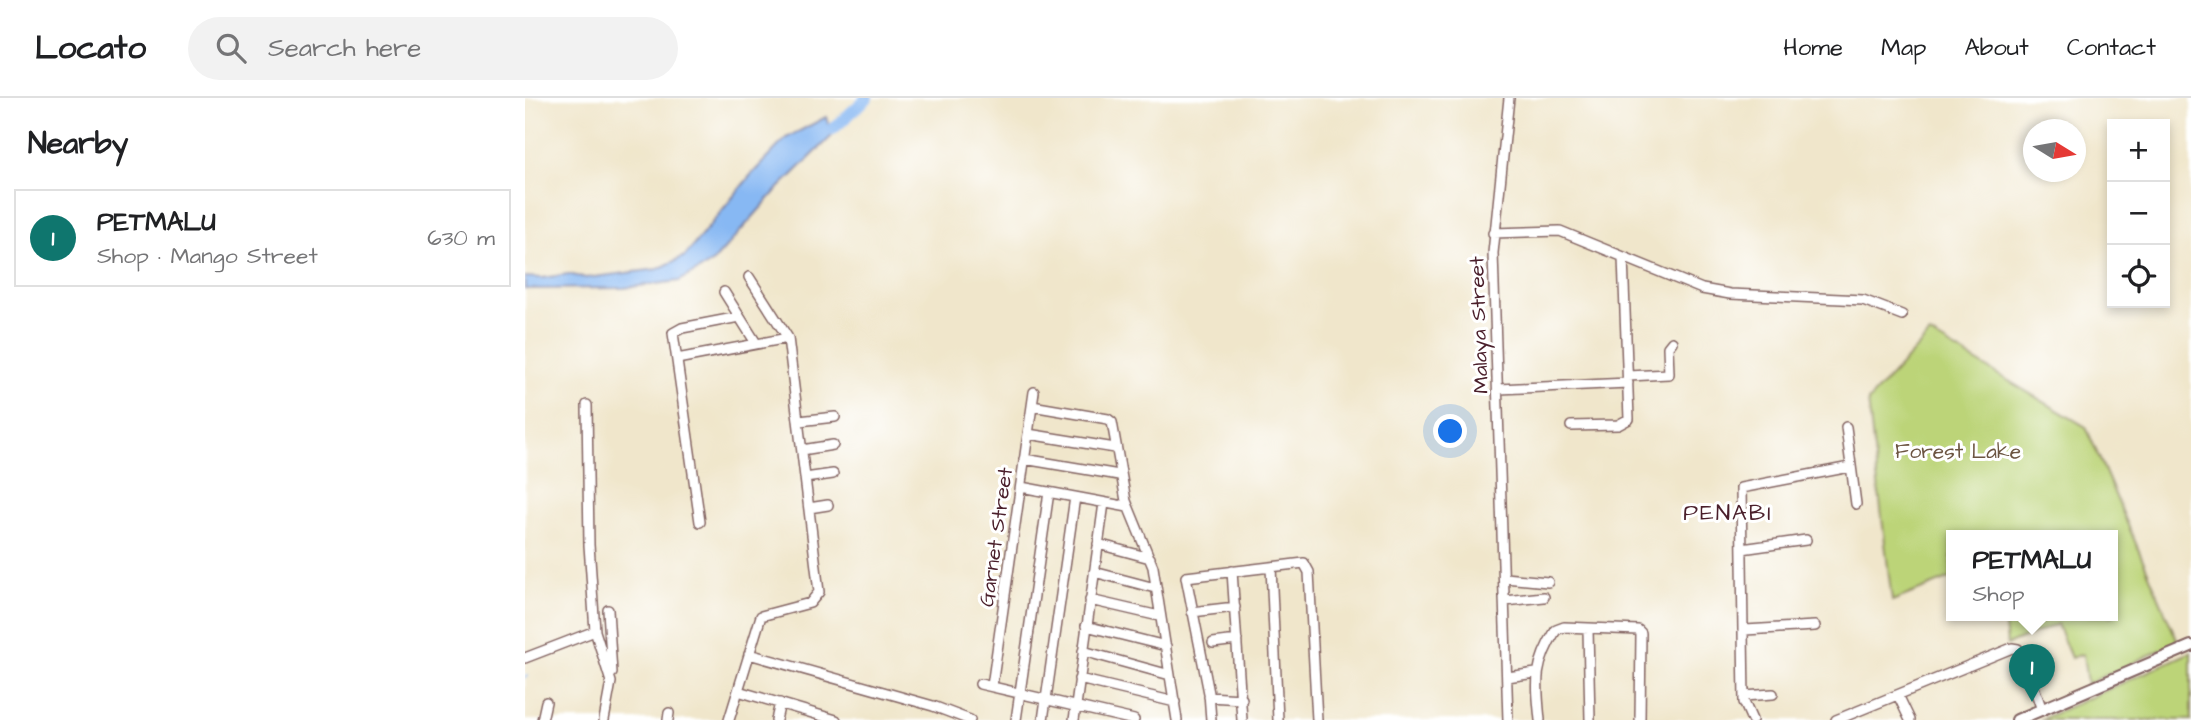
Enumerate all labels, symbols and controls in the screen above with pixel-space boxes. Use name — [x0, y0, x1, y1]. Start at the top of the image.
search box — [188, 17, 678, 80]
text: Locato — [35, 25, 146, 71]
icon: search — [212, 29, 250, 67]
text: Search here — [268, 30, 421, 66]
text: Home — [1783, 31, 1843, 65]
text: Map — [1881, 31, 1926, 65]
text: About — [1964, 31, 2029, 65]
text: Contact — [2067, 31, 2156, 65]
north arrow — [2023, 119, 2086, 182]
map controls — [2107, 119, 2170, 308]
button: + — [2107, 119, 2170, 182]
text: Nearby — [28, 123, 128, 165]
button: − — [2107, 182, 2170, 245]
text: PETMALU — [97, 204, 216, 240]
text: 1 — [52, 222, 54, 254]
text: 630 m — [427, 222, 495, 254]
text: Shop · Mango Street — [97, 240, 318, 272]
button: locate — [2107, 245, 2170, 308]
street label: Malaya Street — [1462, 255, 1498, 394]
your location — [1433, 414, 1467, 448]
park label: Forest Lake — [1895, 437, 2021, 466]
street label: Garnet Street — [972, 465, 1020, 609]
district label: PENABI — [1683, 497, 1773, 529]
popup — [1946, 530, 2118, 621]
text: PETMALU — [1973, 542, 2091, 578]
text: Shop — [1973, 578, 2024, 610]
pin: 1 — [2009, 644, 2055, 702]

